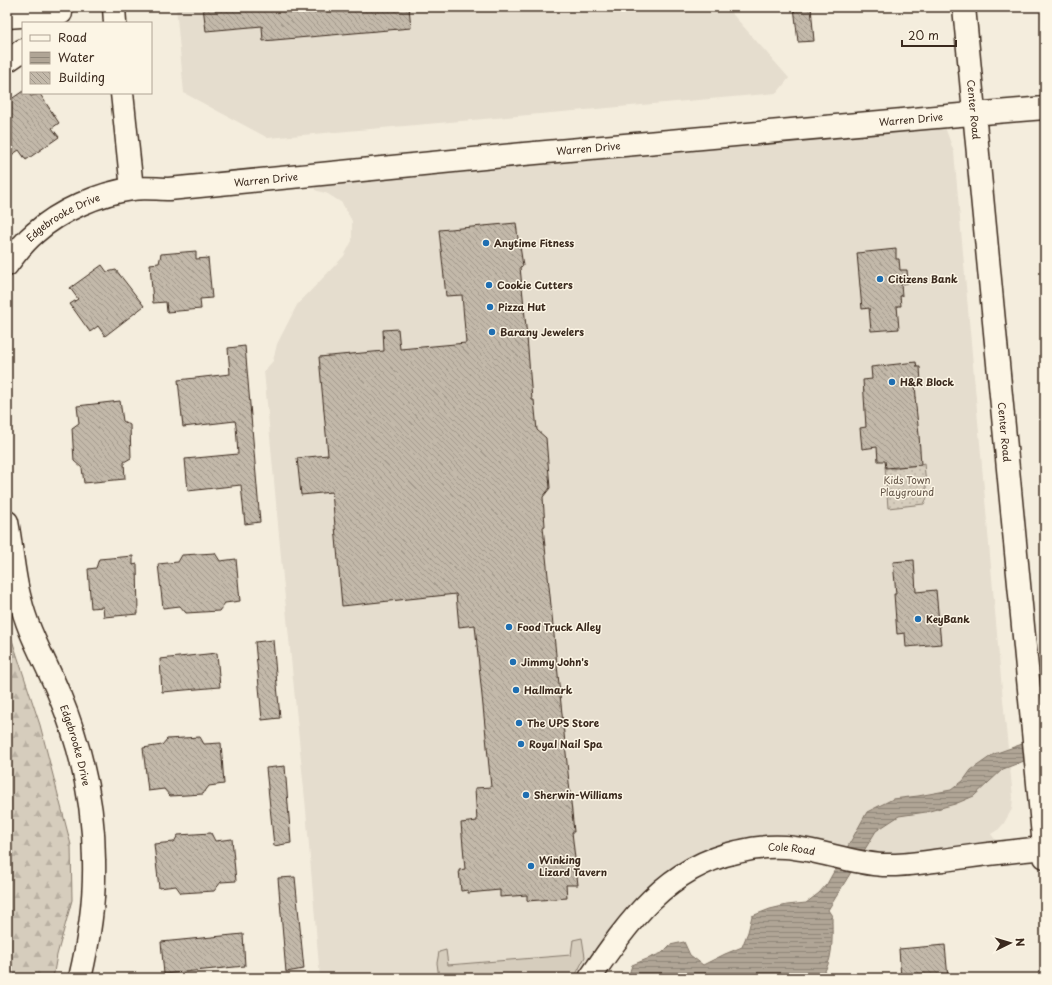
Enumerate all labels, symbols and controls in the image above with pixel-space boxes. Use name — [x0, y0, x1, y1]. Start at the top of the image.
legend — [22, 22, 152, 94]
scale bar — [902, 22, 956, 48]
text: 20 m — [908, 26, 939, 44]
text: Road — [58, 28, 87, 46]
text: Water — [58, 48, 95, 66]
text: Building — [58, 68, 105, 86]
street label: Center Road — [964, 79, 985, 140]
street label: Warren Drive — [878, 108, 944, 129]
street label: Warren Drive — [556, 137, 621, 158]
street label: Warren Drive — [233, 168, 299, 190]
street label: Edgebrooke Drive — [22, 189, 102, 245]
place label: Anytime Fitness — [494, 235, 574, 250]
marker: Anytime Fitness — [481, 238, 491, 248]
place label: Citizens Bank — [888, 271, 958, 286]
marker: Citizens Bank — [875, 274, 885, 284]
place label: Cookie Cutters — [497, 277, 573, 292]
marker: Cookie Cutters — [484, 280, 494, 290]
place label: Pizza Hut — [498, 299, 546, 314]
marker: Pizza Hut — [485, 302, 495, 312]
place label: Barany Jewelers — [500, 324, 584, 339]
marker: Barany Jewelers — [487, 327, 497, 337]
place label: H&R Block — [900, 374, 954, 389]
marker: H&R Block — [887, 377, 897, 387]
street label: Center Road — [995, 401, 1015, 463]
park label: Kids Town Playground — [880, 472, 934, 500]
place label: KeyBank — [926, 611, 970, 627]
marker: KeyBank — [913, 614, 923, 624]
place label: Food Truck Alley — [517, 619, 601, 634]
marker: Food Truck Alley — [504, 622, 514, 632]
place label: Jimmy John's — [521, 654, 589, 670]
marker: Jimmy John's — [508, 657, 518, 667]
place label: Hallmark — [524, 682, 573, 697]
marker: Hallmark — [511, 685, 521, 695]
street label: Edgebrooke Drive — [57, 702, 95, 787]
place label: The UPS Store — [527, 715, 600, 730]
marker: The UPS Store — [514, 718, 524, 728]
place label: Royal Nail Spa — [529, 736, 603, 752]
marker: Royal Nail Spa — [516, 739, 526, 749]
place label: Sherwin-Williams — [534, 787, 623, 802]
marker: Sherwin-Williams — [521, 790, 531, 800]
street label: Cole Road — [767, 839, 817, 858]
place label: Winking Lizard Tavern — [539, 852, 607, 879]
marker: Winking Lizard Tavern — [526, 861, 536, 871]
north arrow — [990, 923, 1030, 963]
text: N — [1012, 937, 1029, 947]

